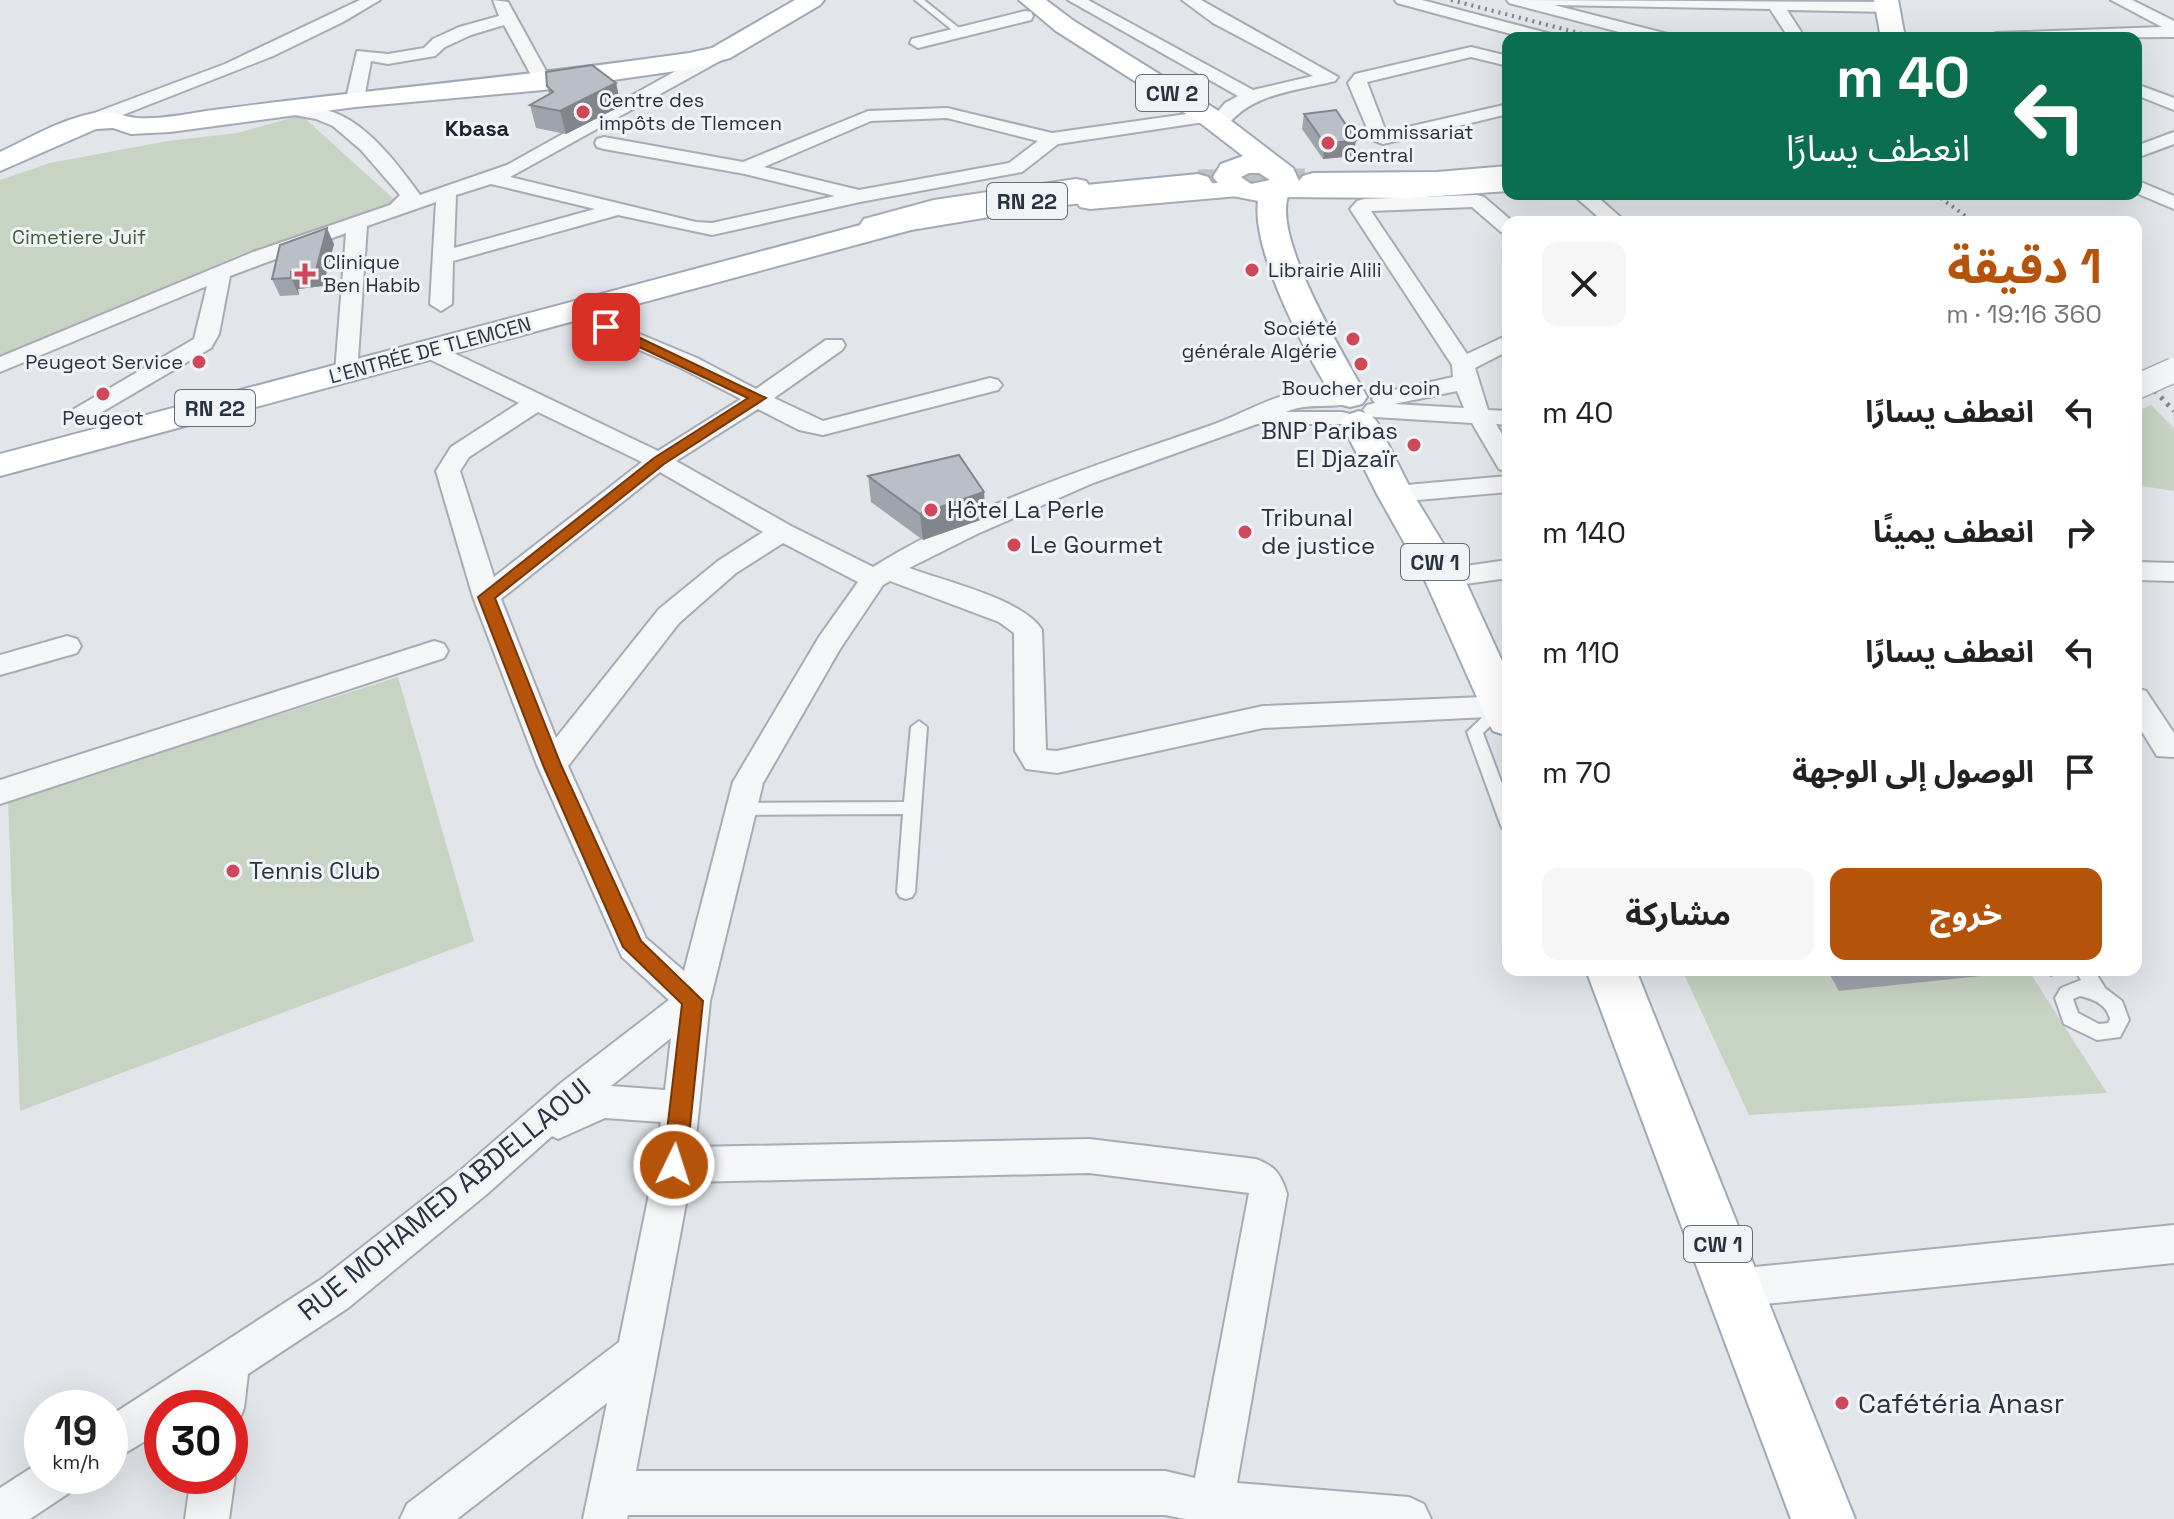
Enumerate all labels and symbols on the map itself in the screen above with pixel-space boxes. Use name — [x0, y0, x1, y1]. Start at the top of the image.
road number: CW 2 — [1136, 75, 1208, 111]
place label: Centre des impôts de Tlemcen — [599, 87, 782, 136]
marker: Centre des impôts de Tlemcen — [574, 103, 592, 121]
district label: Kbasa — [445, 114, 510, 142]
place label: Commissariat Central — [1344, 119, 1474, 168]
marker: Commissariat Central — [1319, 134, 1337, 152]
road number: RN 22 — [987, 183, 1067, 219]
park label: Cimetiere Juif — [12, 224, 146, 250]
place label: Clinique Ben Habib — [323, 249, 421, 298]
place label: Librairie Alili — [1268, 257, 1382, 283]
marker: Librairie Alili — [1243, 261, 1261, 279]
marker: Clinique Ben Habib — [294, 263, 316, 285]
pin — [572, 293, 640, 361]
street label: L'ENTRÉE DE TLEMCEN — [326, 311, 534, 389]
place label: Société générale Algérie — [1181, 315, 1337, 364]
marker: Société générale Algérie — [1344, 330, 1362, 348]
place label: Peugeot Service — [25, 349, 183, 375]
marker: Peugeot Service — [190, 353, 208, 371]
marker: Boucher du coin — [1352, 355, 1370, 373]
place label: Boucher du coin — [1282, 375, 1440, 401]
marker: Peugeot — [94, 385, 112, 403]
road number: RN 22 — [175, 390, 255, 426]
place label: Peugeot — [62, 405, 144, 431]
place label: BNP Paribas El Djazaïr — [1261, 415, 1398, 474]
marker: BNP Paribas El Djazaïr — [1405, 436, 1423, 454]
place label: Hôtel La Perle — [947, 494, 1104, 525]
marker: Hôtel La Perle — [922, 501, 940, 519]
place label: Tribunal de justice — [1261, 502, 1375, 561]
marker: Tribunal de justice — [1236, 523, 1254, 541]
place label: Le Gourmet — [1030, 529, 1163, 560]
marker: Le Gourmet — [1005, 536, 1023, 554]
road number: CW 1 — [1401, 544, 1469, 580]
place label: Tennis Club — [249, 855, 380, 886]
marker: Tennis Club — [224, 862, 242, 880]
street label: RUE MOHAMED ABDELLAOUI — [290, 1070, 598, 1328]
position arrow — [632, 1123, 716, 1207]
road number: CW 1 — [1684, 1226, 1752, 1262]
place label: Cafétéria Anasr — [1858, 1385, 2064, 1421]
speed limit sign: 30 — [144, 1390, 248, 1494]
marker: Cafétéria Anasr — [1833, 1394, 1851, 1412]

